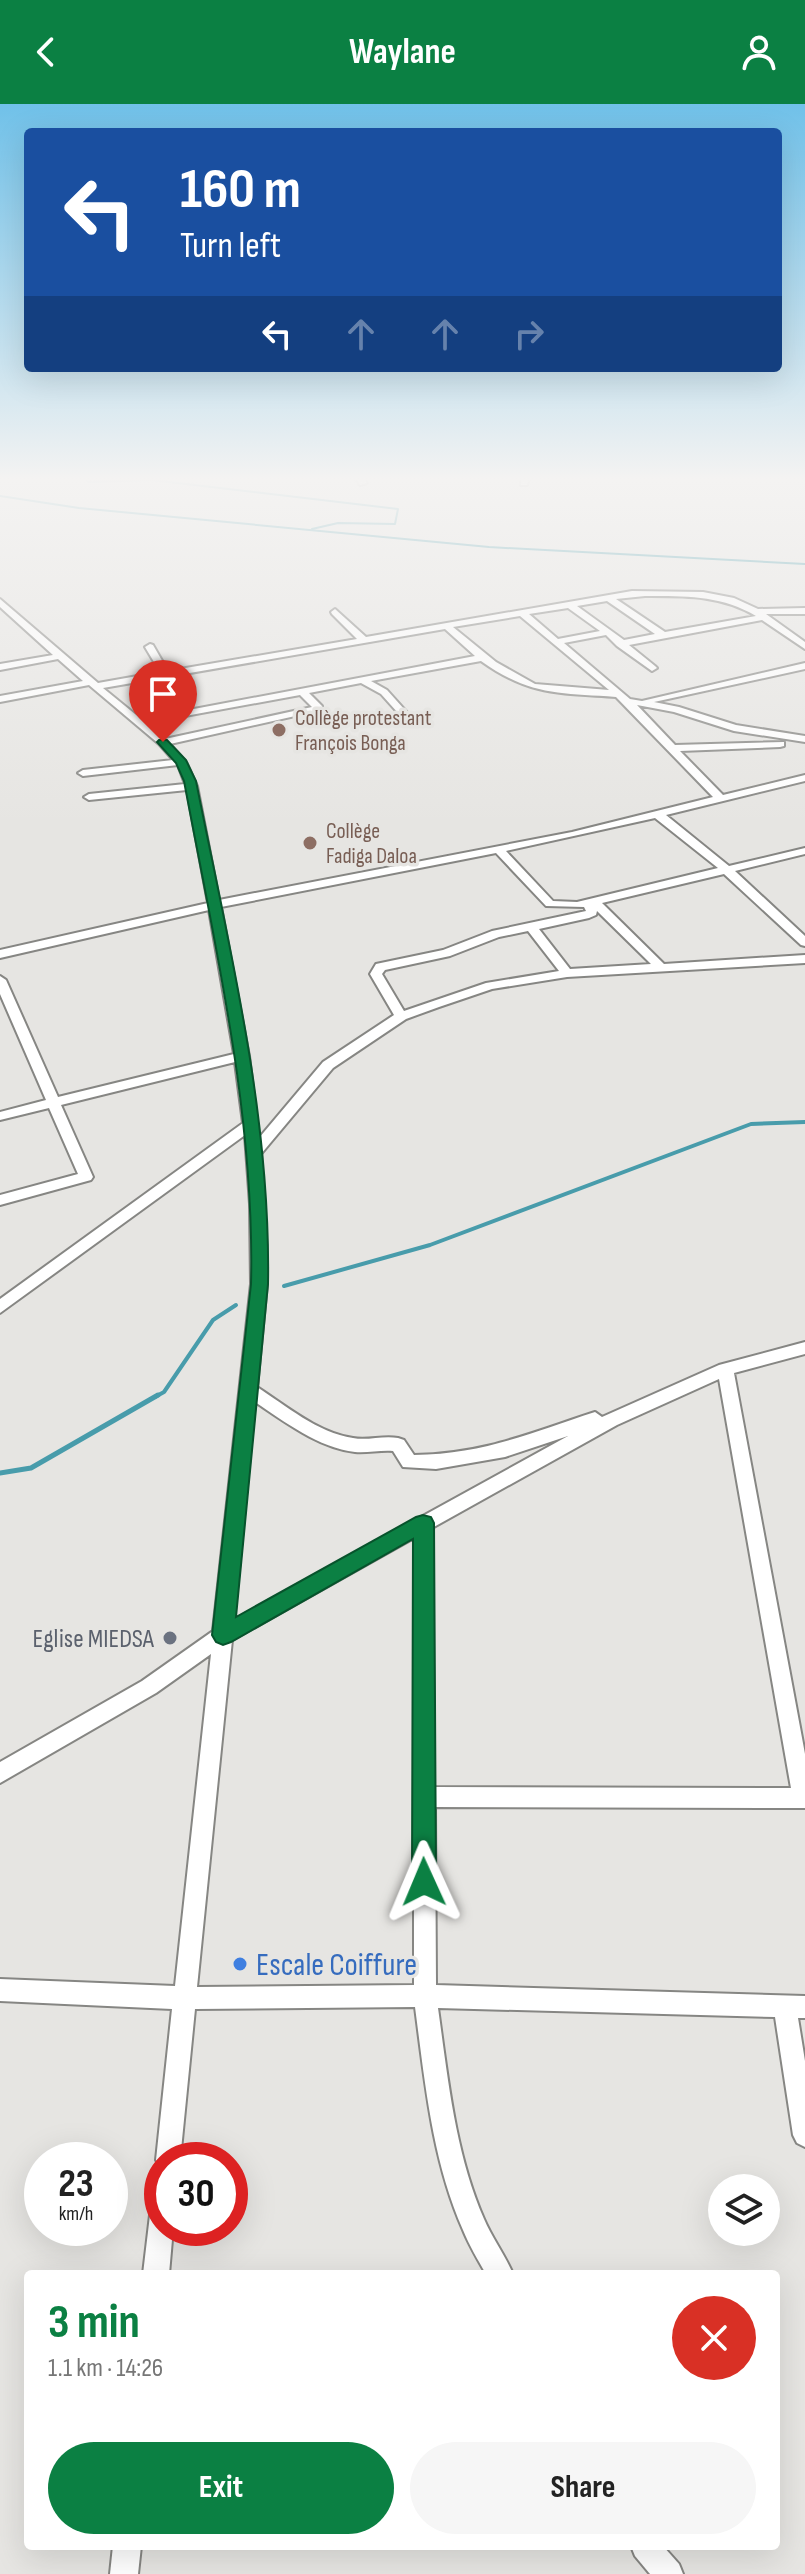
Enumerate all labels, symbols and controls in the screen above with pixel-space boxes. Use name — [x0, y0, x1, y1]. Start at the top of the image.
icon: back — [24, 30, 68, 74]
icon: person — [737, 30, 781, 74]
text: Waylane — [349, 31, 456, 74]
text: 160 m — [180, 157, 301, 224]
icon: left — [48, 160, 152, 264]
text: Turn left — [180, 225, 281, 268]
icon: left — [255, 312, 299, 356]
icon: ahead — [339, 312, 383, 356]
icon: ahead — [423, 312, 467, 356]
icon: right — [507, 312, 551, 356]
pin — [129, 660, 197, 742]
icon: arrive — [141, 672, 185, 716]
place label: Collège protestant François Bonga — [295, 705, 432, 757]
marker: Collège protestant François Bonga — [270, 721, 288, 739]
place label: Collège Fadiga Daloa — [326, 818, 417, 870]
marker: Collège Fadiga Daloa — [301, 834, 319, 852]
place label: Eglise MIEDSA — [33, 1624, 155, 1655]
marker: Eglise MIEDSA — [161, 1629, 179, 1647]
position arrow — [382, 1840, 466, 1924]
place label: Escale Coiffure — [256, 1946, 417, 1985]
marker: Escale Coiffure — [231, 1955, 249, 1973]
speed limit sign: 30 — [144, 2142, 248, 2246]
text: 23 — [58, 2160, 94, 2208]
map controls — [708, 2174, 780, 2246]
button: layers — [708, 2174, 780, 2246]
text: km/h — [59, 2202, 93, 2226]
text: 3 min — [48, 2294, 140, 2351]
button: close — [672, 2296, 756, 2380]
text: 1.1 km · 14:26 — [48, 2353, 163, 2384]
button: Exit — [48, 2442, 394, 2534]
button: Share — [410, 2442, 756, 2534]

